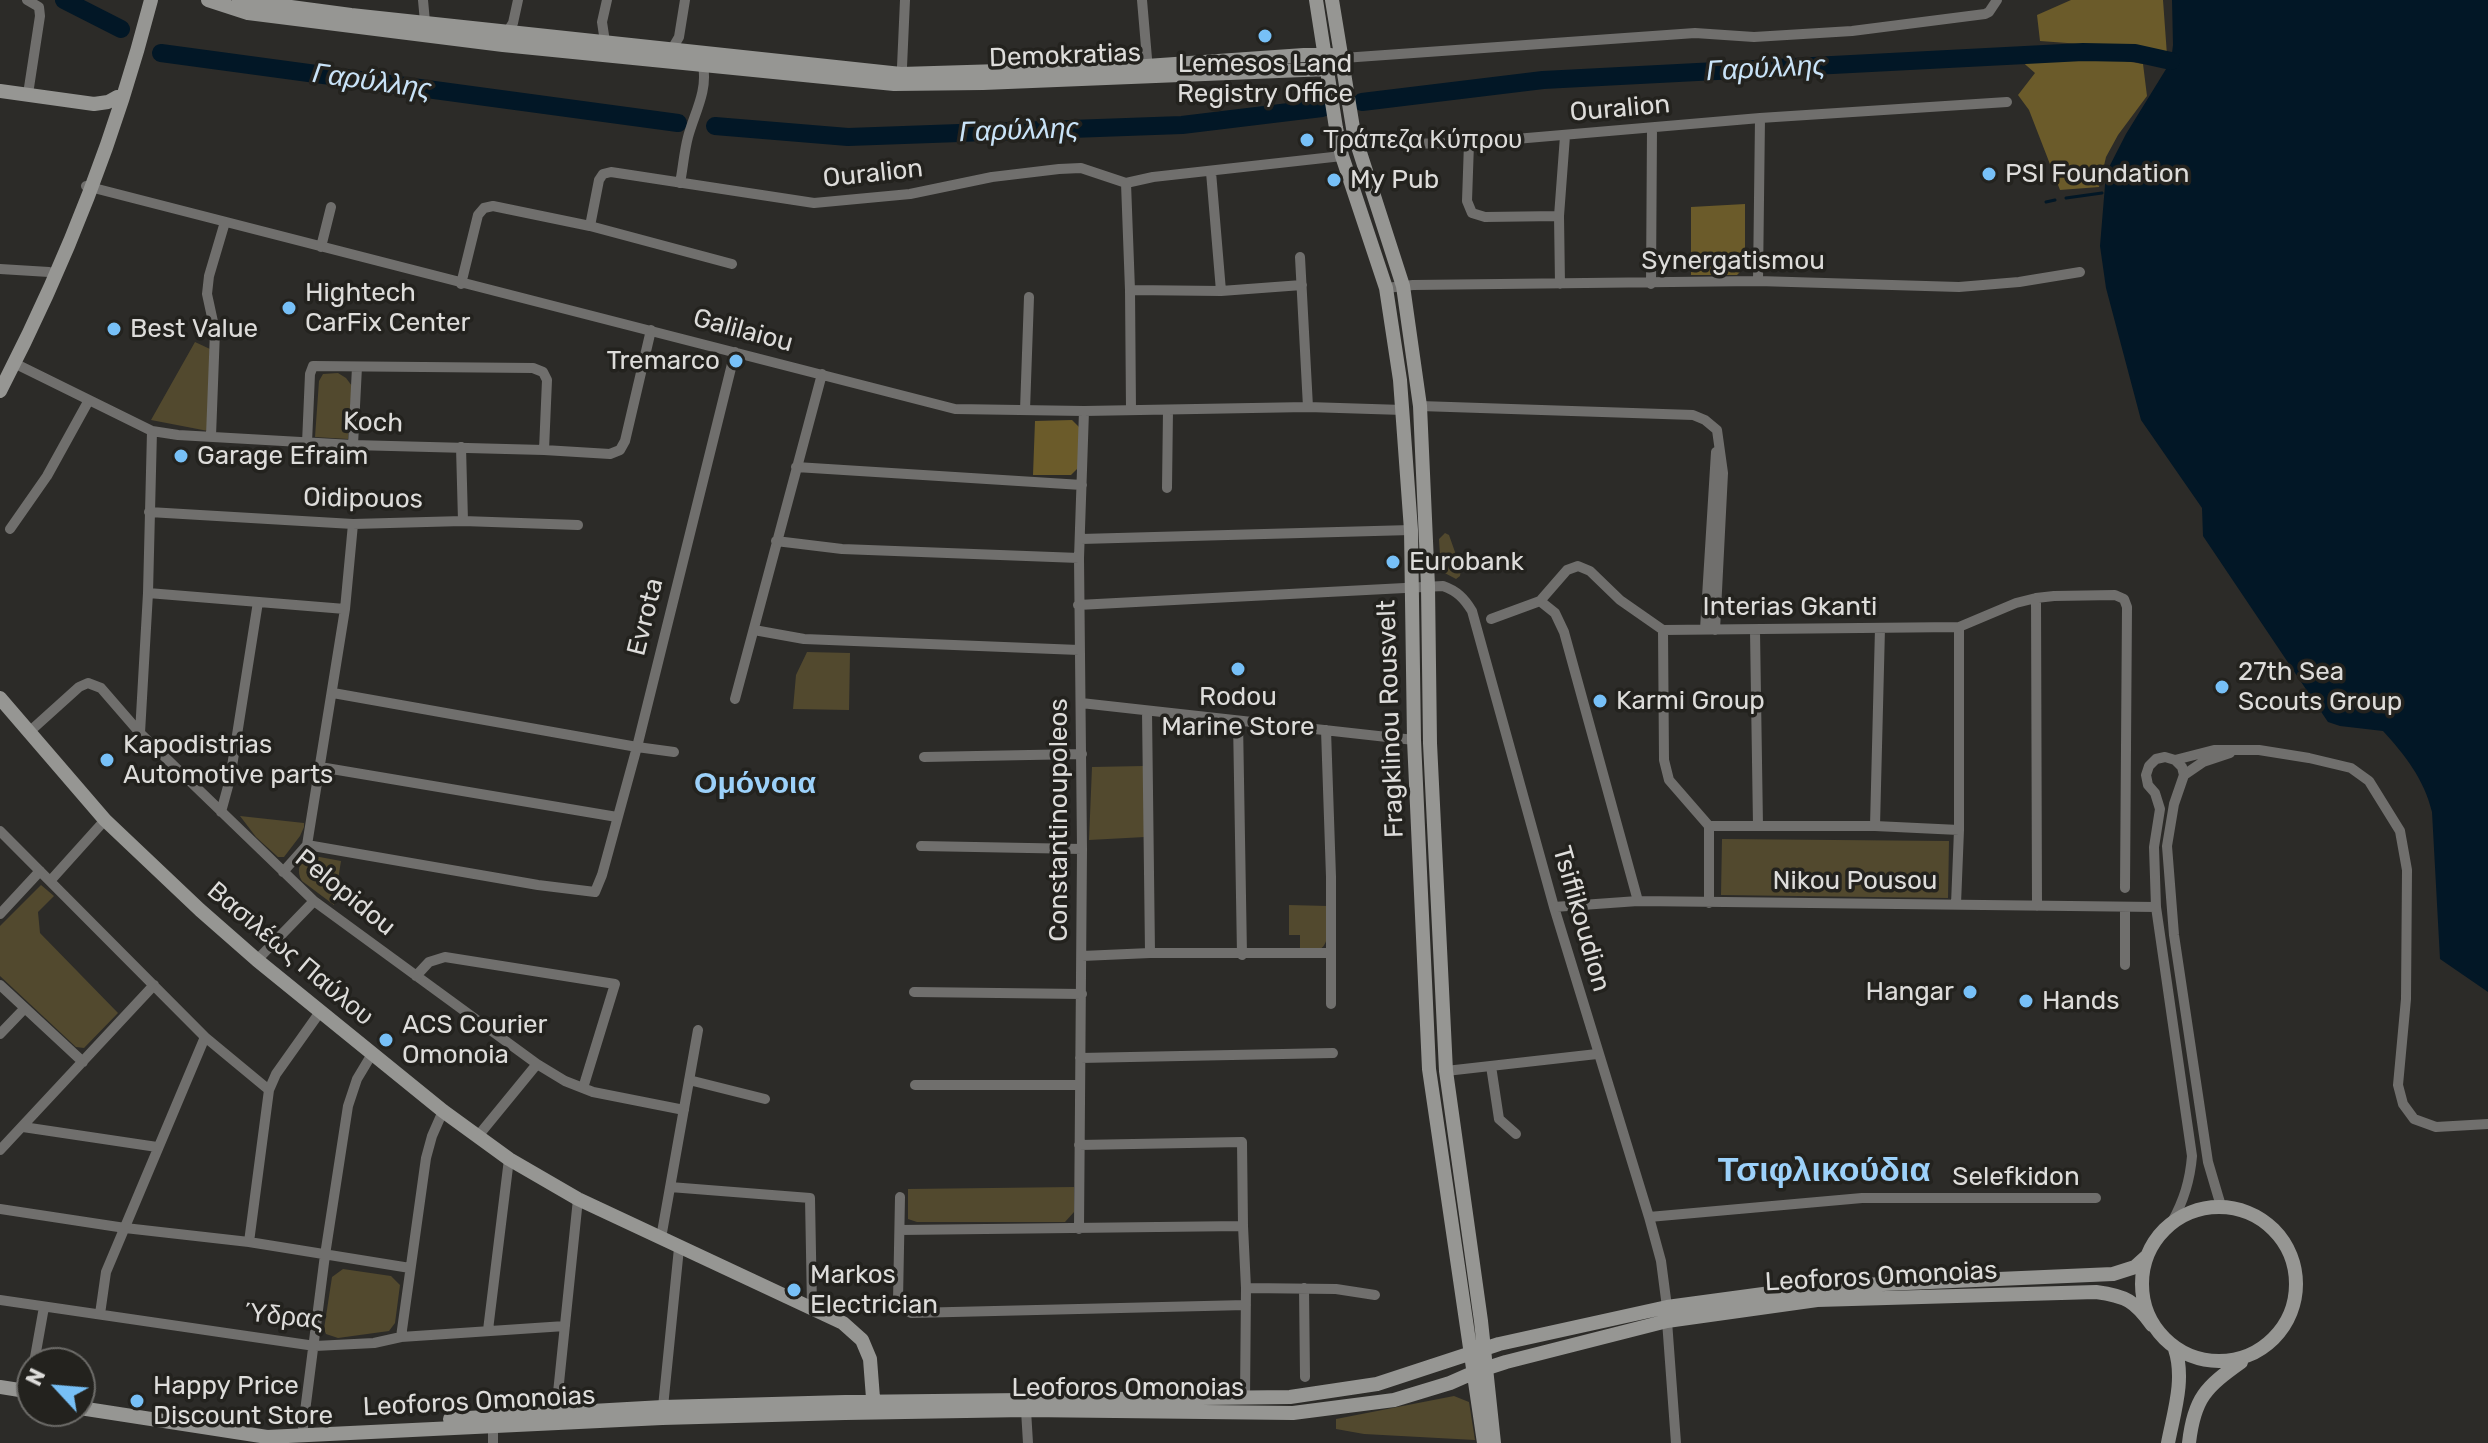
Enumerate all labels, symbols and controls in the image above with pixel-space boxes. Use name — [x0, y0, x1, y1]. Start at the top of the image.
marker: Lemesos Land Registry Office — [1256, 27, 1274, 45]
street label: Demokratias — [989, 38, 1141, 74]
place label: Lemesos Land Registry Office — [1177, 48, 1353, 110]
water label: Γαρύλλης — [1705, 49, 1827, 89]
water label: Γαρύλλης — [310, 57, 434, 107]
street label: Ouralion — [1569, 89, 1671, 129]
water label: Γαρύλλης — [958, 112, 1080, 150]
place label: Τράπεζα Κύπρου — [1323, 124, 1522, 156]
marker: Τράπεζα Κύπρου — [1298, 131, 1316, 149]
street label: Ouralion — [821, 153, 925, 195]
place label: PSI Foundation — [2005, 158, 2189, 190]
place label: My Pub — [1350, 164, 1439, 196]
marker: PSI Foundation — [1980, 165, 1998, 183]
marker: My Pub — [1325, 171, 1343, 189]
street label: Synergatismou — [1641, 245, 1825, 277]
place label: Hightech CarFix Center — [305, 277, 470, 338]
marker: Hightech CarFix Center — [280, 299, 298, 317]
street label: Galilaiou — [690, 303, 796, 359]
place label: Best Value — [130, 313, 258, 345]
marker: Best Value — [105, 320, 123, 338]
place label: Tremarco — [607, 345, 720, 377]
marker: Tremarco — [727, 352, 745, 370]
street label: Koch — [342, 406, 404, 440]
place label: Garage Efraim — [197, 440, 368, 472]
marker: Garage Efraim — [172, 447, 190, 465]
street label: Oidipouos — [303, 482, 423, 516]
place label: Eurobank — [1409, 546, 1524, 578]
marker: Eurobank — [1384, 553, 1402, 571]
street label: Evrota — [621, 575, 671, 659]
street label: Interias Gkanti — [1703, 591, 1877, 623]
street label: Fragklinou Rousvelt — [1371, 599, 1411, 839]
place label: 27th Sea Scouts Group — [2238, 656, 2402, 718]
marker: Rodou Marine Store — [1229, 660, 1247, 678]
marker: 27th Sea Scouts Group — [2213, 678, 2231, 696]
place label: Rodou Marine Store — [1161, 681, 1315, 742]
place label: Karmi Group — [1616, 685, 1765, 717]
marker: Karmi Group — [1591, 692, 1609, 710]
street label: Constantinoupoleos — [1043, 698, 1075, 942]
place label: Kapodistrias Automotive parts — [123, 729, 333, 790]
marker: Kapodistrias Automotive parts — [98, 751, 116, 769]
district label: Ομόνοια — [694, 766, 816, 802]
street label: Pelopidou — [288, 843, 402, 943]
street label: Tsiflikoudion — [1545, 843, 1617, 995]
street label: Nikou Pousou — [1772, 865, 1938, 897]
street label: Βασιλέως Παύλου — [201, 875, 379, 1033]
place label: Hangar — [1866, 976, 1954, 1008]
marker: Hangar — [1961, 983, 1979, 1001]
place label: Hands — [2042, 985, 2119, 1017]
marker: Hands — [2017, 992, 2035, 1010]
place label: ACS Courier Omonoia — [402, 1009, 547, 1070]
marker: ACS Courier Omonoia — [377, 1031, 395, 1049]
district label: Τσιφλικούδια — [1718, 1151, 1930, 1191]
street label: Selefkidon — [1952, 1161, 2080, 1193]
street label: Leoforos Omonoias — [1764, 1255, 1998, 1299]
place label: Markos Electrician — [810, 1259, 938, 1320]
marker: Markos Electrician — [785, 1281, 803, 1299]
street label: Ύδρας — [243, 1297, 325, 1337]
north arrow — [16, 1347, 96, 1427]
text: N — [20, 1364, 51, 1390]
place label: Happy Price Discount Store — [153, 1370, 333, 1432]
street label: Leoforos Omonoias — [1012, 1372, 1244, 1404]
street label: Leoforos Omonoias — [362, 1380, 596, 1424]
marker: Happy Price Discount Store — [128, 1392, 146, 1410]

